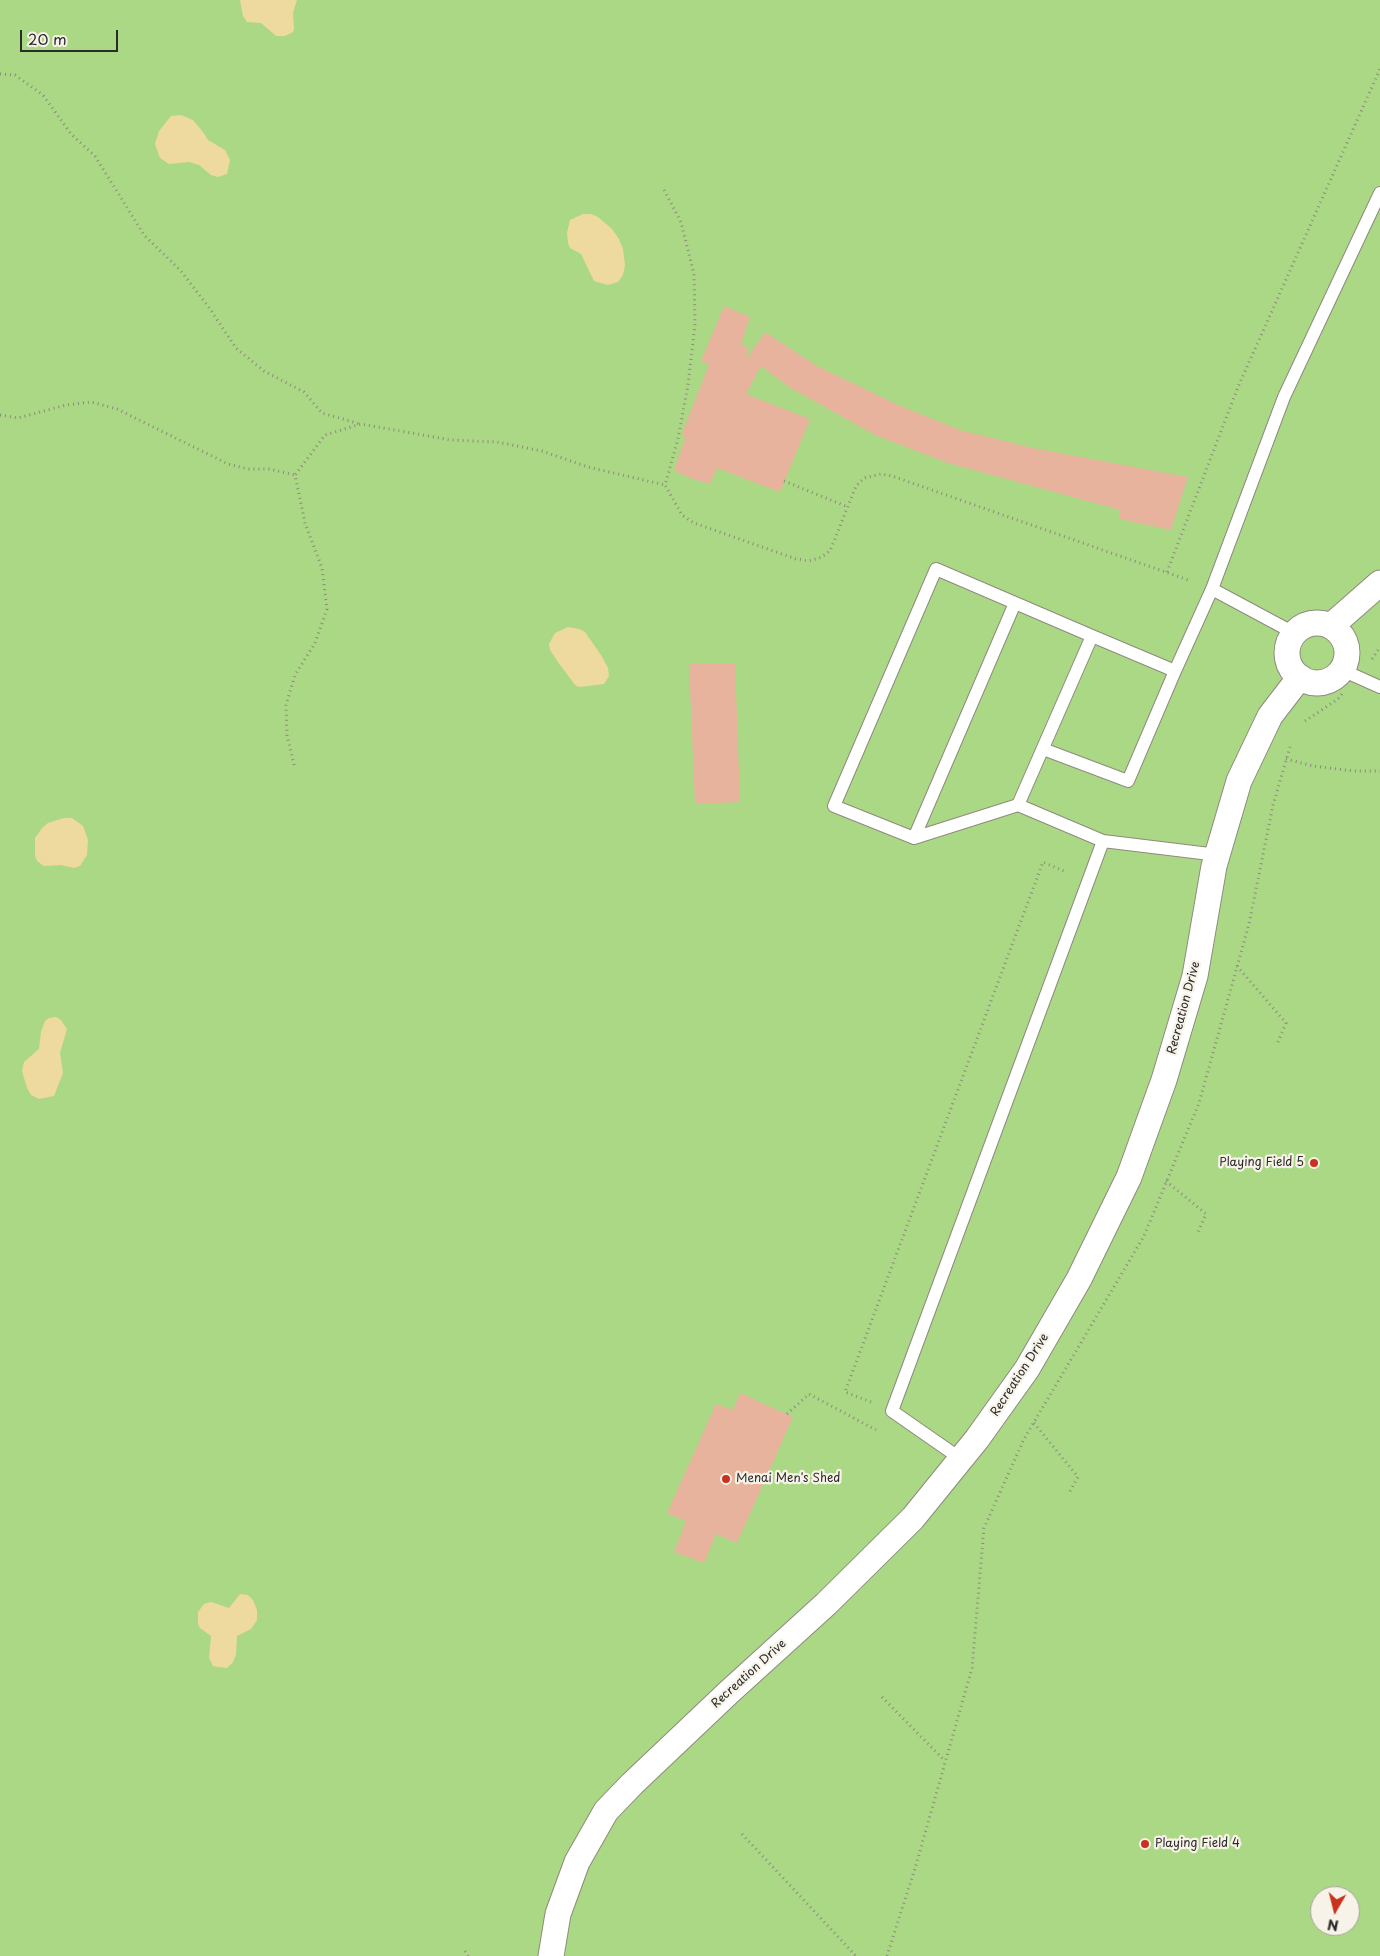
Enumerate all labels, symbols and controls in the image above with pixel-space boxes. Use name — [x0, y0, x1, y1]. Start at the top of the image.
scale bar — [22, 20, 120, 52]
text: 20 m — [28, 27, 67, 50]
street label: Recreation Drive — [1165, 960, 1203, 1056]
place label: Playing Field 5 — [1219, 1156, 1304, 1170]
marker: Playing Field 5 — [1308, 1157, 1320, 1169]
street label: Recreation Drive — [988, 1331, 1052, 1419]
place label: Menai Men's Shed — [736, 1472, 840, 1486]
marker: Menai Men's Shed — [720, 1473, 732, 1485]
street label: Recreation Drive — [709, 1637, 789, 1711]
place label: Playing Field 4 — [1155, 1837, 1240, 1851]
marker: Playing Field 4 — [1139, 1838, 1151, 1850]
north arrow — [1310, 1886, 1360, 1936]
text: N — [1326, 1914, 1340, 1937]

